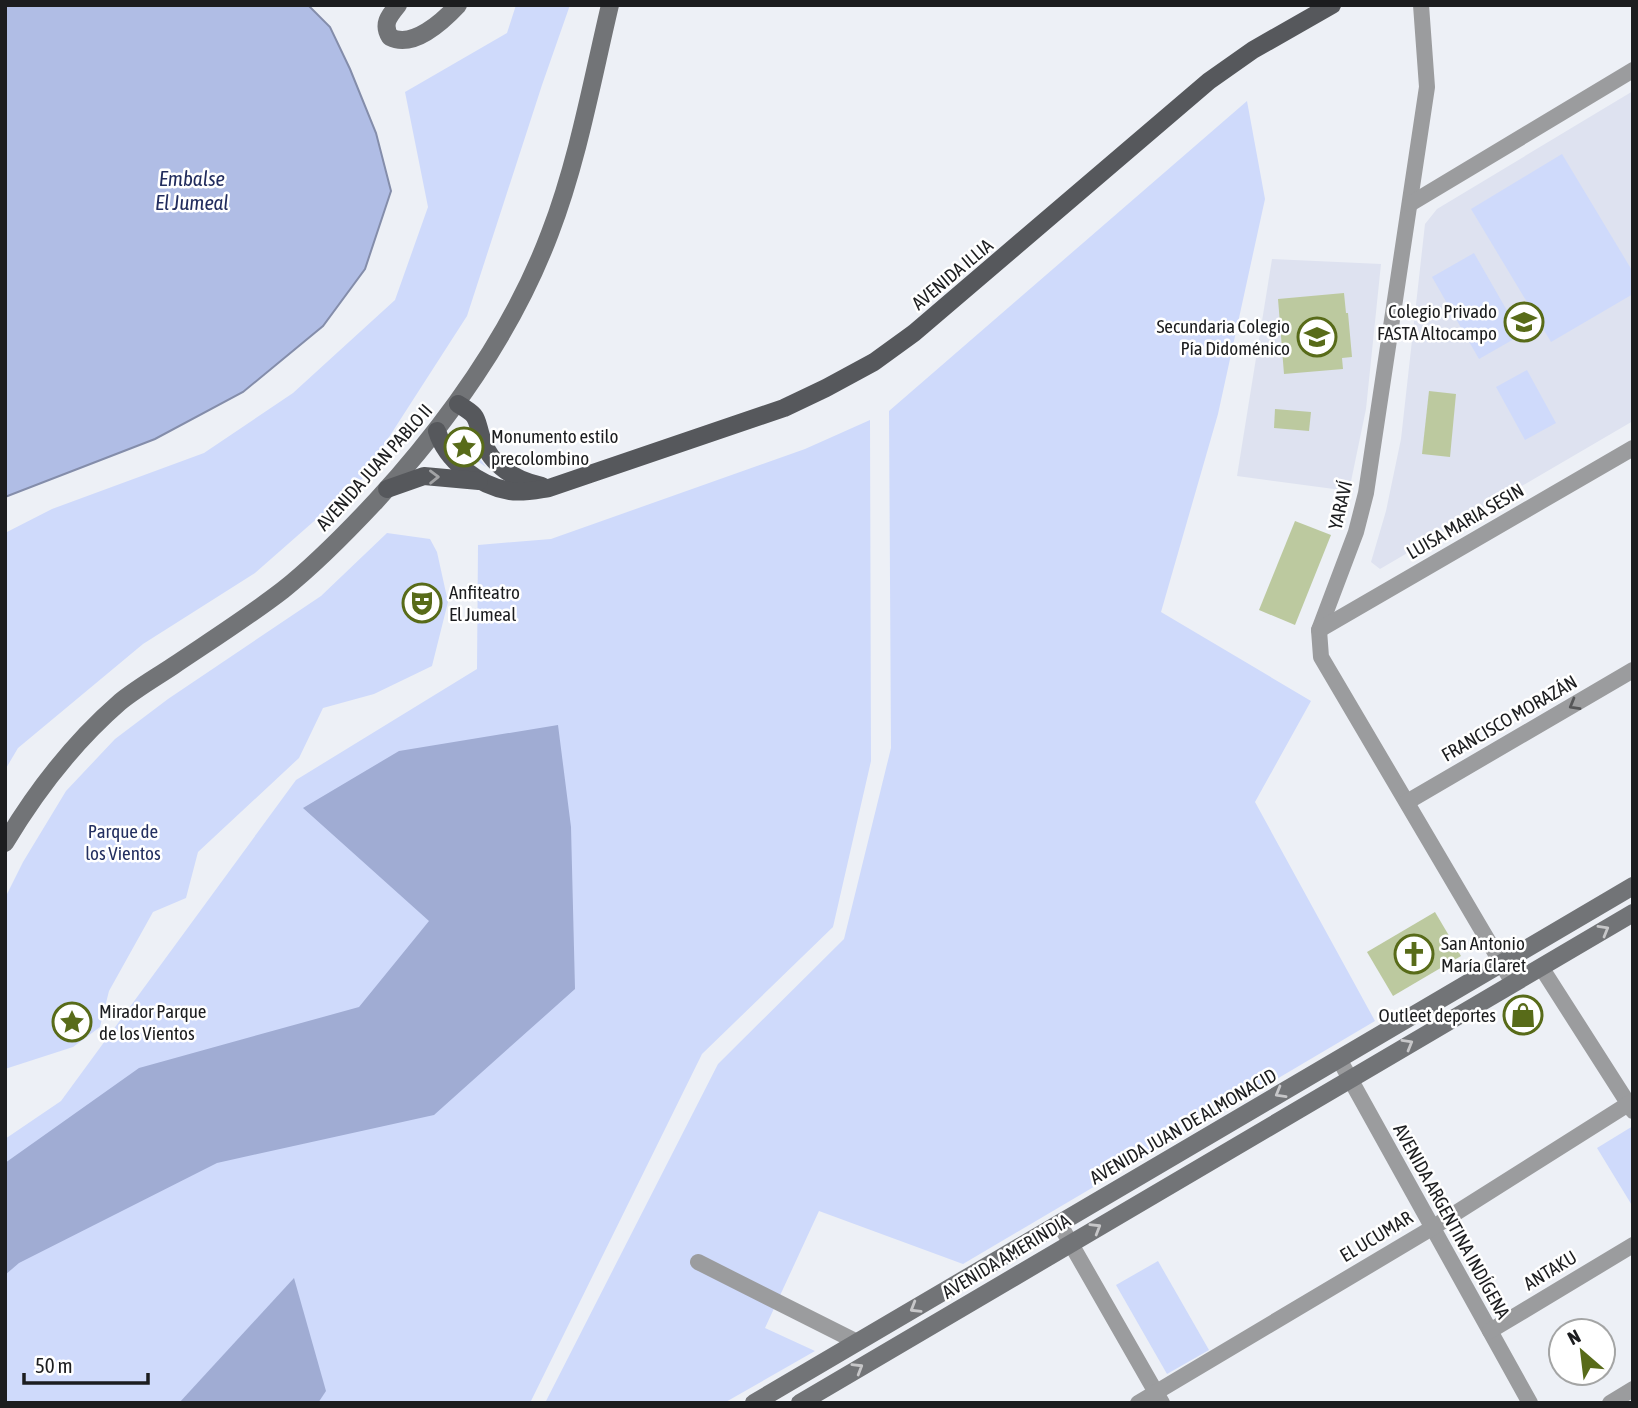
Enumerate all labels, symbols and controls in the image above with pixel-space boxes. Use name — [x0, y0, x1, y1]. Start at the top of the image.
water label: Embalse El Jumeal — [155, 166, 229, 214]
street label: AVENIDA ILLIA — [907, 233, 997, 314]
place label: Colegio Privado FASTA Altocampo — [1377, 300, 1497, 344]
school or university icon: Colegio Privado FASTA Altocampo — [1503, 301, 1545, 343]
place label: Secundaria Colegio Pía Didoménico — [1156, 315, 1290, 359]
school or university icon: Secundaria Colegio Pía Didoménico — [1296, 316, 1338, 358]
street label: AVENIDA JUAN PABLO II — [311, 399, 437, 535]
place label: Monumento estilo precolombino — [491, 425, 618, 469]
place icon: Monumento estilo precolombino — [443, 426, 485, 468]
one-way arrow — [430, 469, 440, 485]
street label: YARAVÍ — [1324, 478, 1356, 532]
street label: LUISA MARIA SESIN — [1402, 479, 1528, 563]
place label: Anfiteatro El Jumeal — [449, 581, 520, 625]
theatre icon: Anfiteatro El Jumeal — [401, 582, 443, 624]
street label: FRANCISCO MORAZÁN — [1437, 670, 1581, 766]
one-way arrow — [1568, 696, 1581, 709]
park label: Parque de los Vientos — [85, 820, 161, 864]
one-way arrow — [1597, 925, 1610, 938]
place label: San Antonio María Claret — [1441, 932, 1526, 976]
church icon: San Antonio María Claret — [1393, 933, 1435, 975]
shop icon: Outleet deportes — [1502, 994, 1544, 1036]
place label: Mirador Parque de los Vientos — [99, 1000, 206, 1044]
place icon: Mirador Parque de los Vientos — [51, 1001, 93, 1043]
place label: Outleet deportes — [1379, 1004, 1496, 1026]
one-way arrow — [1400, 1040, 1413, 1053]
street label: AVENIDA JUAN DE ALMONACID — [1086, 1064, 1280, 1188]
one-way arrow — [1274, 1085, 1287, 1098]
street label: AVENIDA ARGENTINA INDÍGENA — [1389, 1120, 1515, 1323]
street label: EL UCUMAR — [1336, 1206, 1417, 1266]
street label: AVENIDA AMERINDIA — [938, 1209, 1075, 1303]
one-way arrow — [1089, 1223, 1102, 1236]
street label: ANTAKU — [1520, 1246, 1580, 1294]
one-way arrow — [909, 1300, 922, 1313]
north arrow — [1547, 1317, 1617, 1387]
text: N — [1564, 1325, 1584, 1349]
scale bar — [24, 1342, 149, 1386]
text: 50 m — [35, 1353, 73, 1377]
one-way arrow — [851, 1363, 864, 1376]

